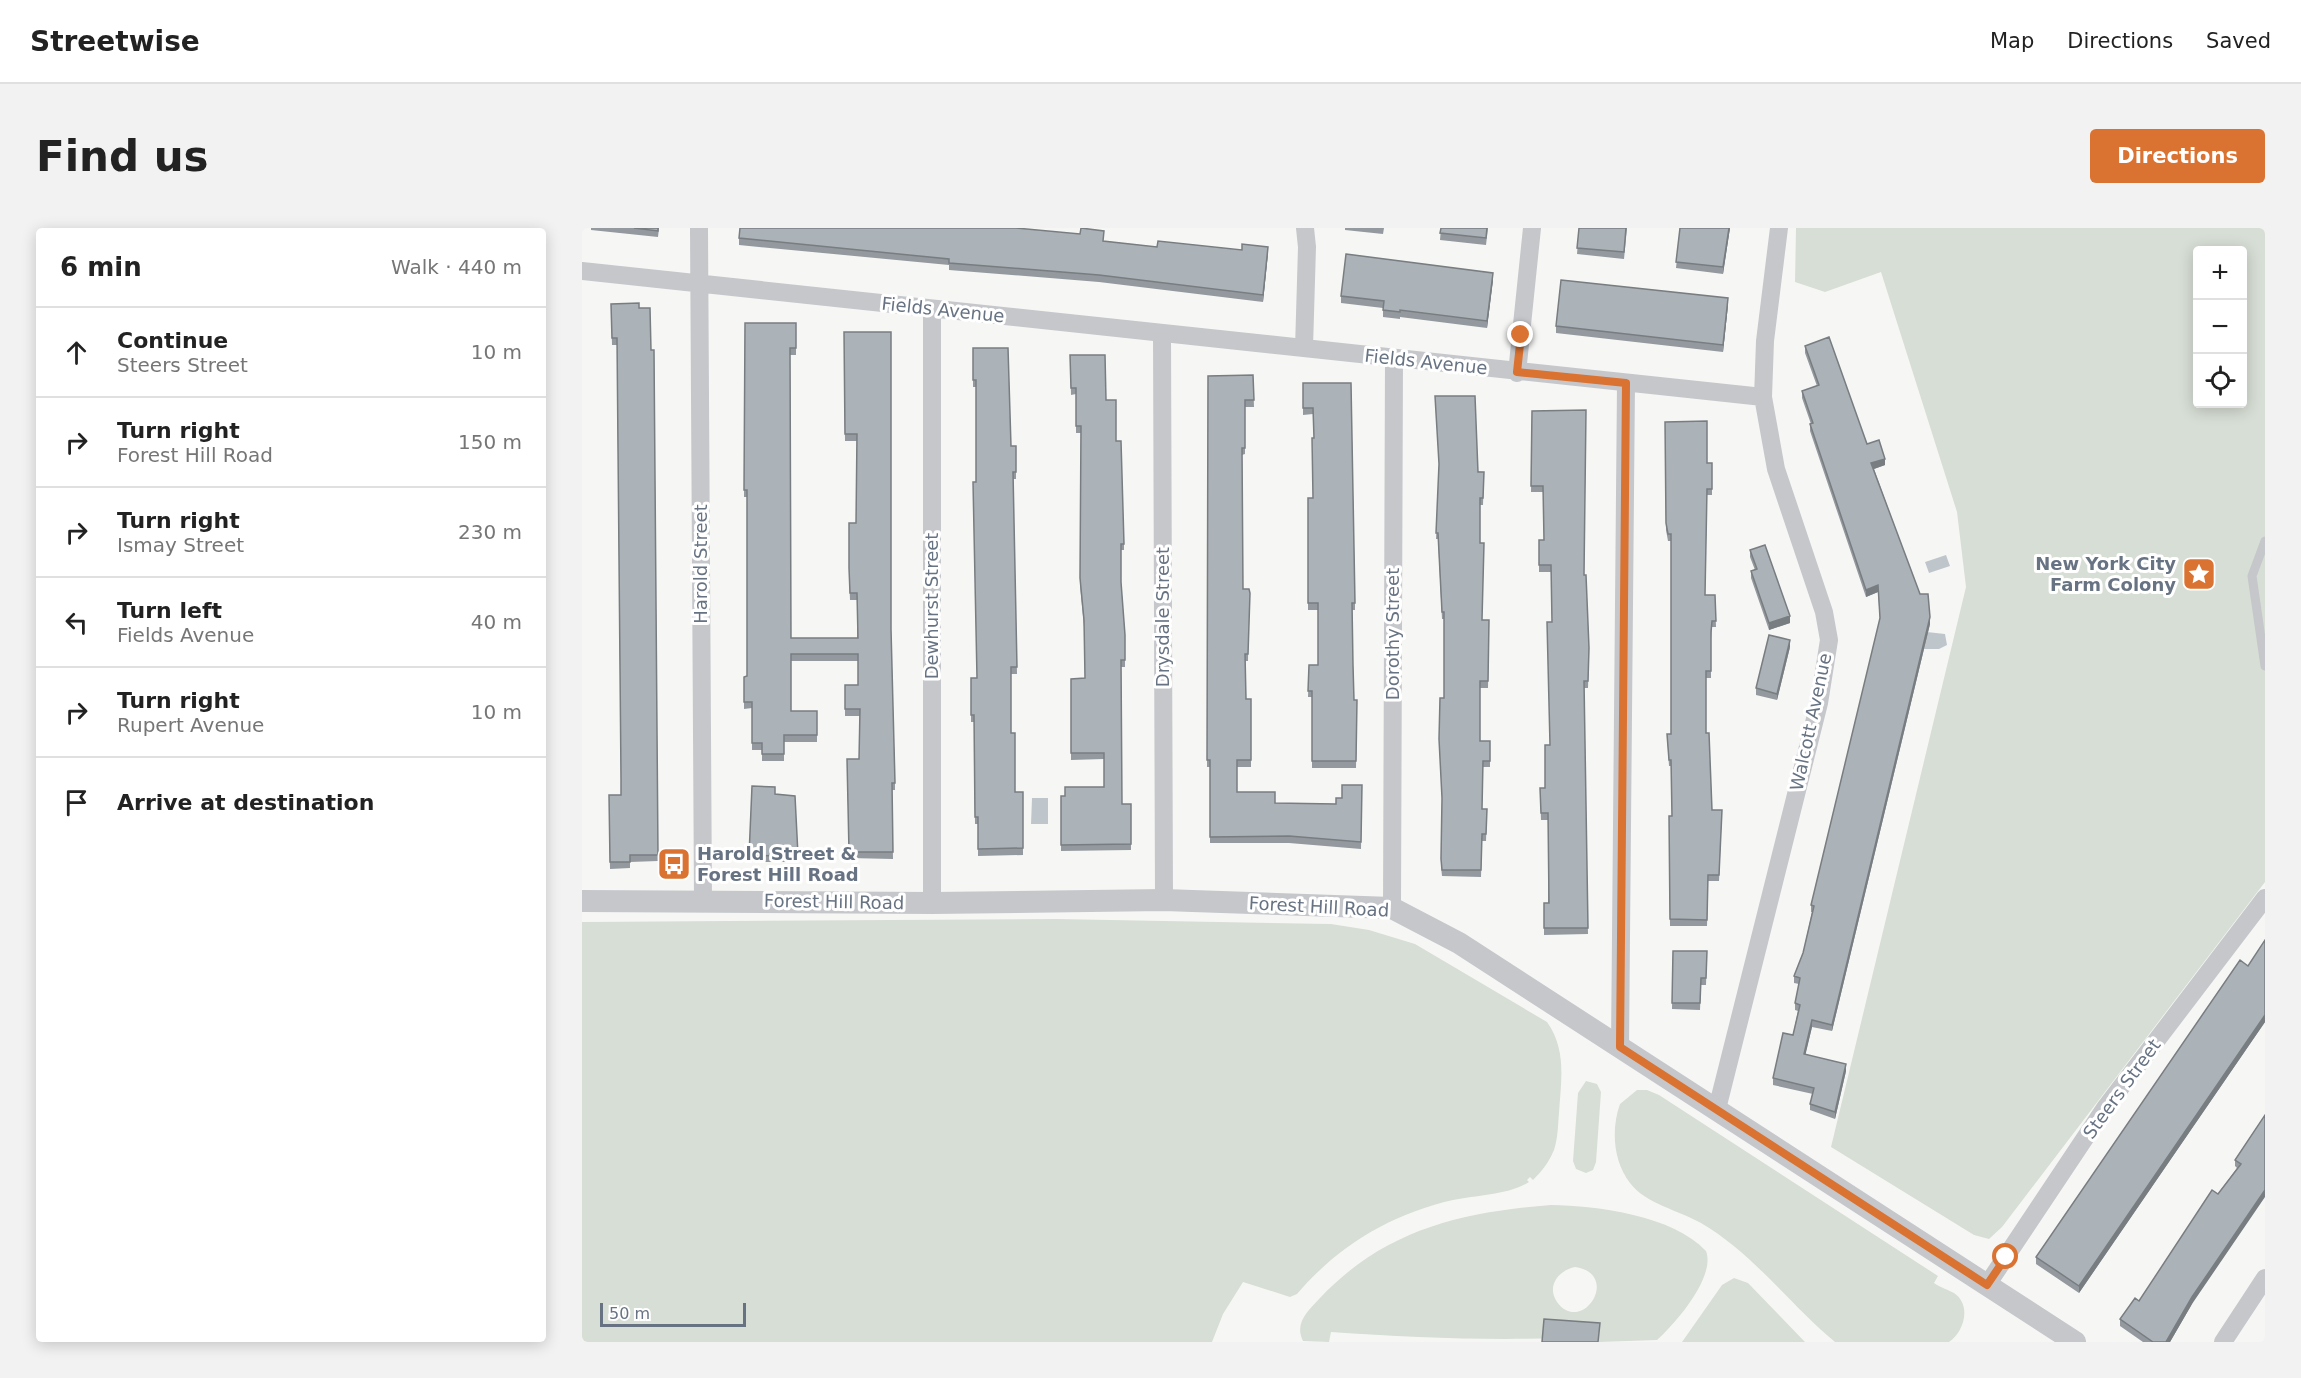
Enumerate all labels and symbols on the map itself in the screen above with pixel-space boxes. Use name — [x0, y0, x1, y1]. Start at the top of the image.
street label: Fields Avenue — [881, 293, 1006, 326]
route end — [1507, 321, 1533, 347]
street label: Fields Avenue — [1364, 345, 1489, 378]
street label: Harold Street — [690, 504, 711, 624]
street label: Dewhurst Street — [921, 533, 942, 679]
street label: Drysdale Street — [1152, 547, 1173, 687]
place label: New York City Farm Colony — [2035, 553, 2176, 595]
place icon: New York City Farm Colony — [2181, 556, 2217, 592]
street label: Dorothy Street — [1382, 568, 1403, 700]
street label: Walcott Avenue — [1786, 651, 1835, 793]
place label: Harold Street & Forest Hill Road — [697, 843, 859, 885]
bus stop icon: Harold Street & Forest Hill Road — [656, 846, 692, 882]
street label: Forest Hill Road — [764, 890, 904, 913]
street label: Forest Hill Road — [1248, 892, 1390, 921]
street label: Steers Street — [2078, 1035, 2165, 1143]
route start — [1992, 1243, 2018, 1269]
scale bar — [600, 1300, 746, 1328]

